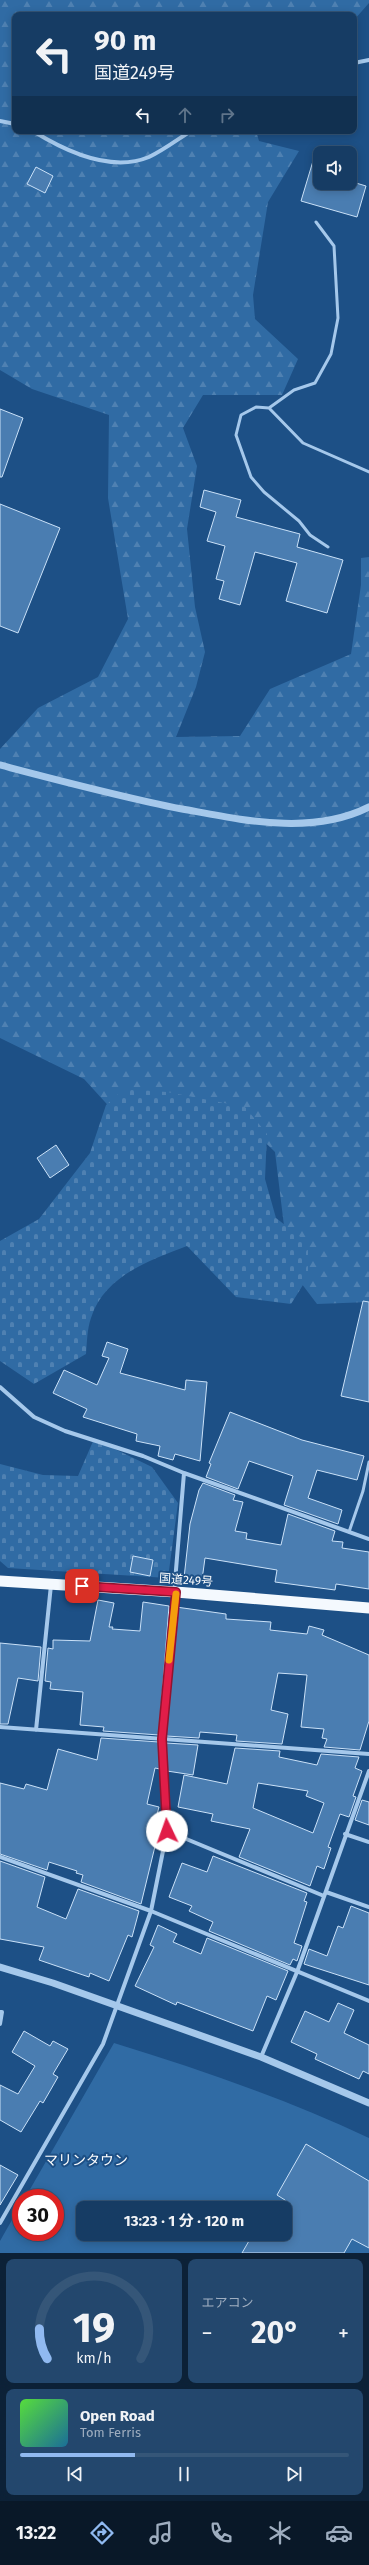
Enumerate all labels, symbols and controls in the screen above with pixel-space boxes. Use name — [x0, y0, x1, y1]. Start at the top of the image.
text: 90 m — [94, 24, 156, 57]
icon: left — [28, 28, 80, 80]
text: 国道249号 — [94, 62, 175, 84]
icon: left — [132, 104, 154, 126]
icon: ahead — [174, 104, 196, 126]
icon: right — [216, 104, 238, 126]
map controls — [313, 146, 357, 190]
button: sound — [313, 146, 357, 190]
pin — [65, 1569, 99, 1603]
street label: 国道249号 — [159, 1571, 213, 1589]
icon: arrive — [71, 1575, 93, 1597]
position arrow — [146, 1810, 188, 1852]
district label: マリンタウン — [44, 2152, 128, 2169]
speed limit sign: 30 — [12, 2189, 64, 2241]
text: 13:23 · 1 分 · 120 m — [124, 2212, 244, 2230]
text: エアコン — [202, 2295, 254, 2310]
text: 19 — [72, 2303, 115, 2353]
text: 20° — [251, 2315, 300, 2351]
text: − — [202, 2320, 213, 2347]
text: + — [338, 2320, 349, 2347]
text: km/h — [76, 2350, 111, 2367]
text: Open Road — [80, 2407, 155, 2425]
text: Tom Ferris — [80, 2425, 141, 2440]
icon: previous — [64, 2463, 86, 2485]
icon: pause — [173, 2463, 195, 2485]
icon: next — [283, 2463, 305, 2485]
icon: directions — [88, 2519, 116, 2547]
icon: music — [147, 2519, 175, 2547]
icon: phone — [207, 2519, 235, 2547]
icon: climate — [266, 2519, 294, 2547]
icon: car — [325, 2519, 353, 2547]
text: 13:22 — [16, 2522, 56, 2544]

